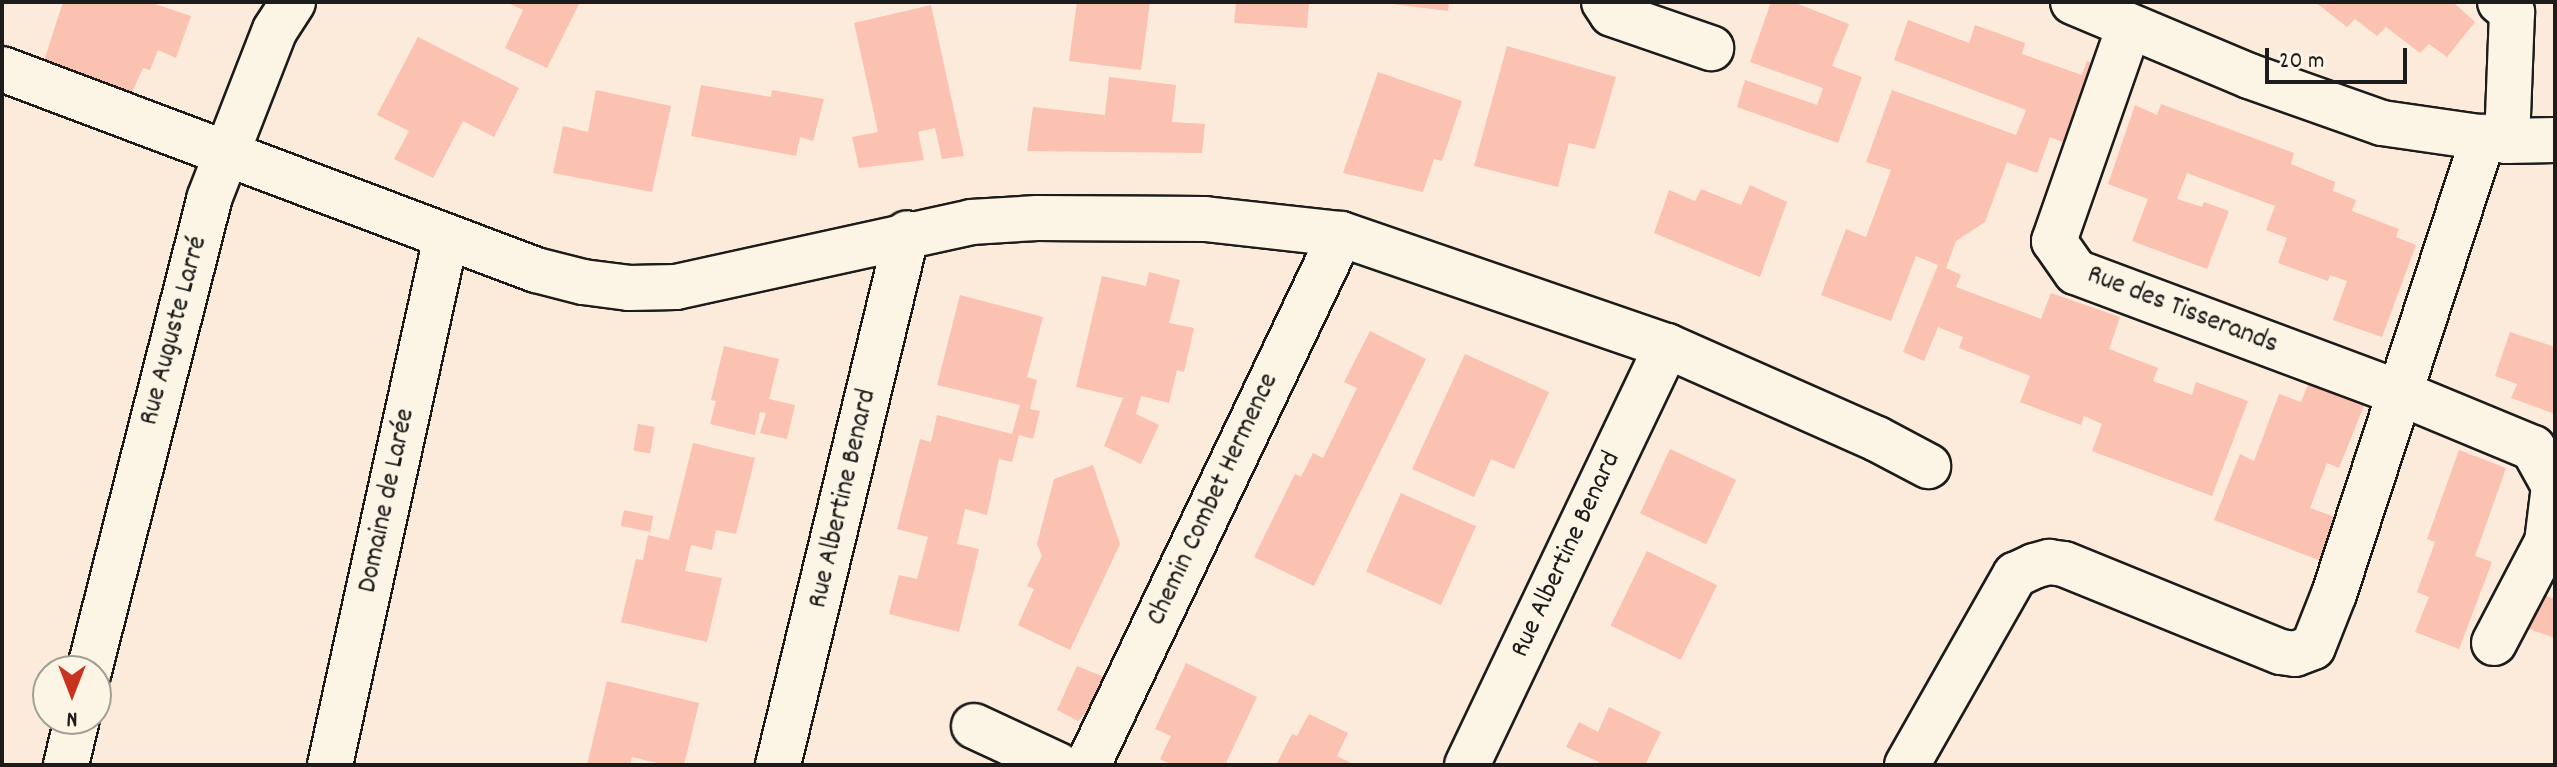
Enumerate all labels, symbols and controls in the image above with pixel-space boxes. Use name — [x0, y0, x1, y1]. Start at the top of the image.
scale bar — [2269, 32, 2411, 82]
text: 20 m — [2279, 45, 2325, 79]
street label: Rue Auguste Larré — [134, 233, 216, 429]
street label: Rue des Tisserands — [2082, 259, 2282, 363]
street label: Chemin Combet Hermence — [1141, 369, 1287, 631]
street label: Rue Albertine Benard — [802, 386, 886, 612]
street label: Domaine de Larée — [352, 406, 424, 596]
street label: Rue Albertine Benard — [1505, 447, 1629, 663]
north arrow — [32, 655, 112, 735]
text: N — [67, 702, 77, 733]

